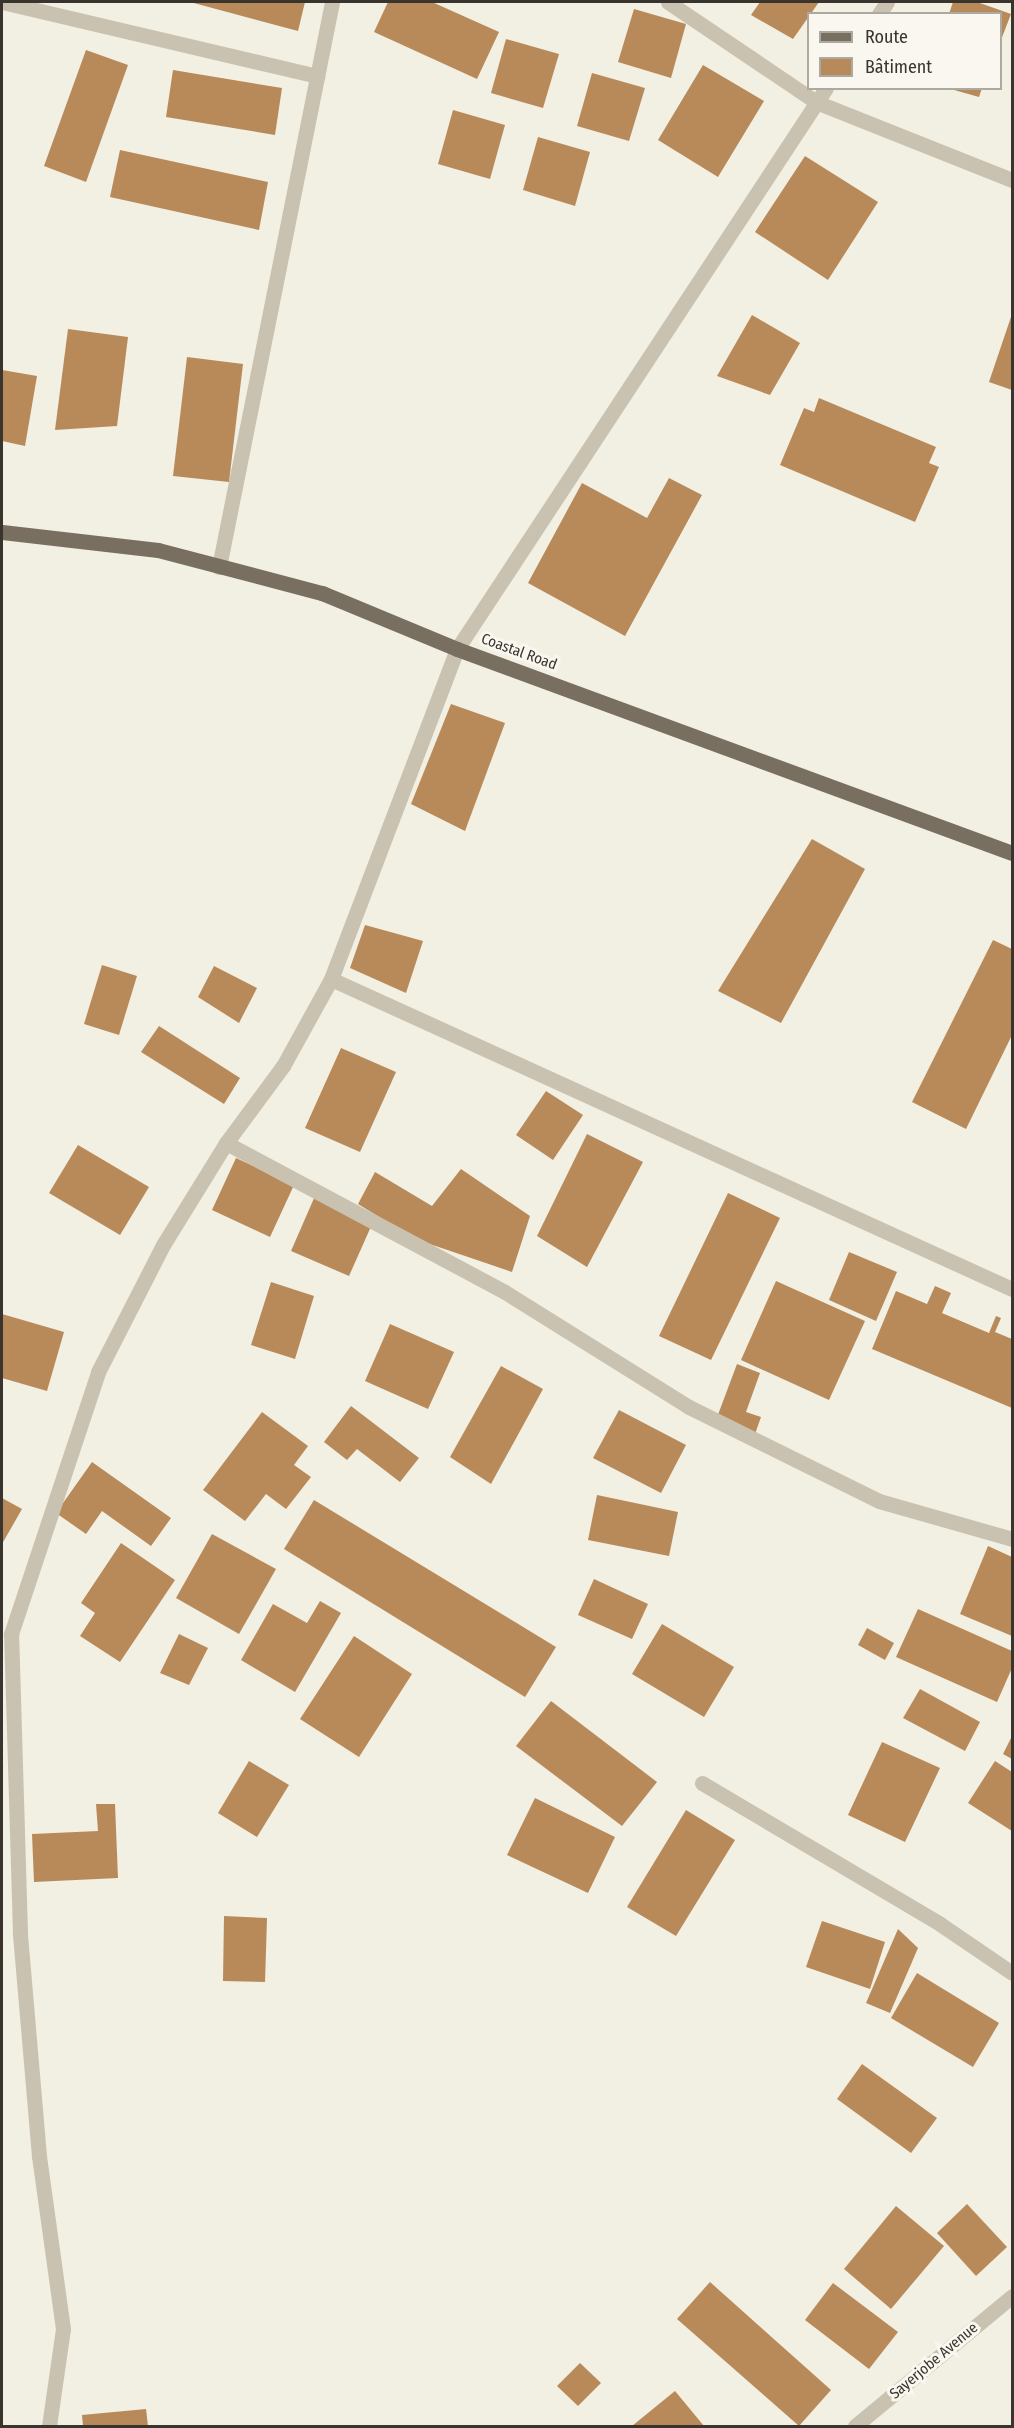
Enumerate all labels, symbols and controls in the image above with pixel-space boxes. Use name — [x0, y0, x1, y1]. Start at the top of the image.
legend — [807, 12, 1002, 90]
text: Route — [865, 26, 908, 48]
text: Bâtiment — [865, 56, 932, 78]
street label: Coastal Road — [479, 630, 559, 674]
street label: Sayerjobe Avenue — [886, 2319, 982, 2403]

